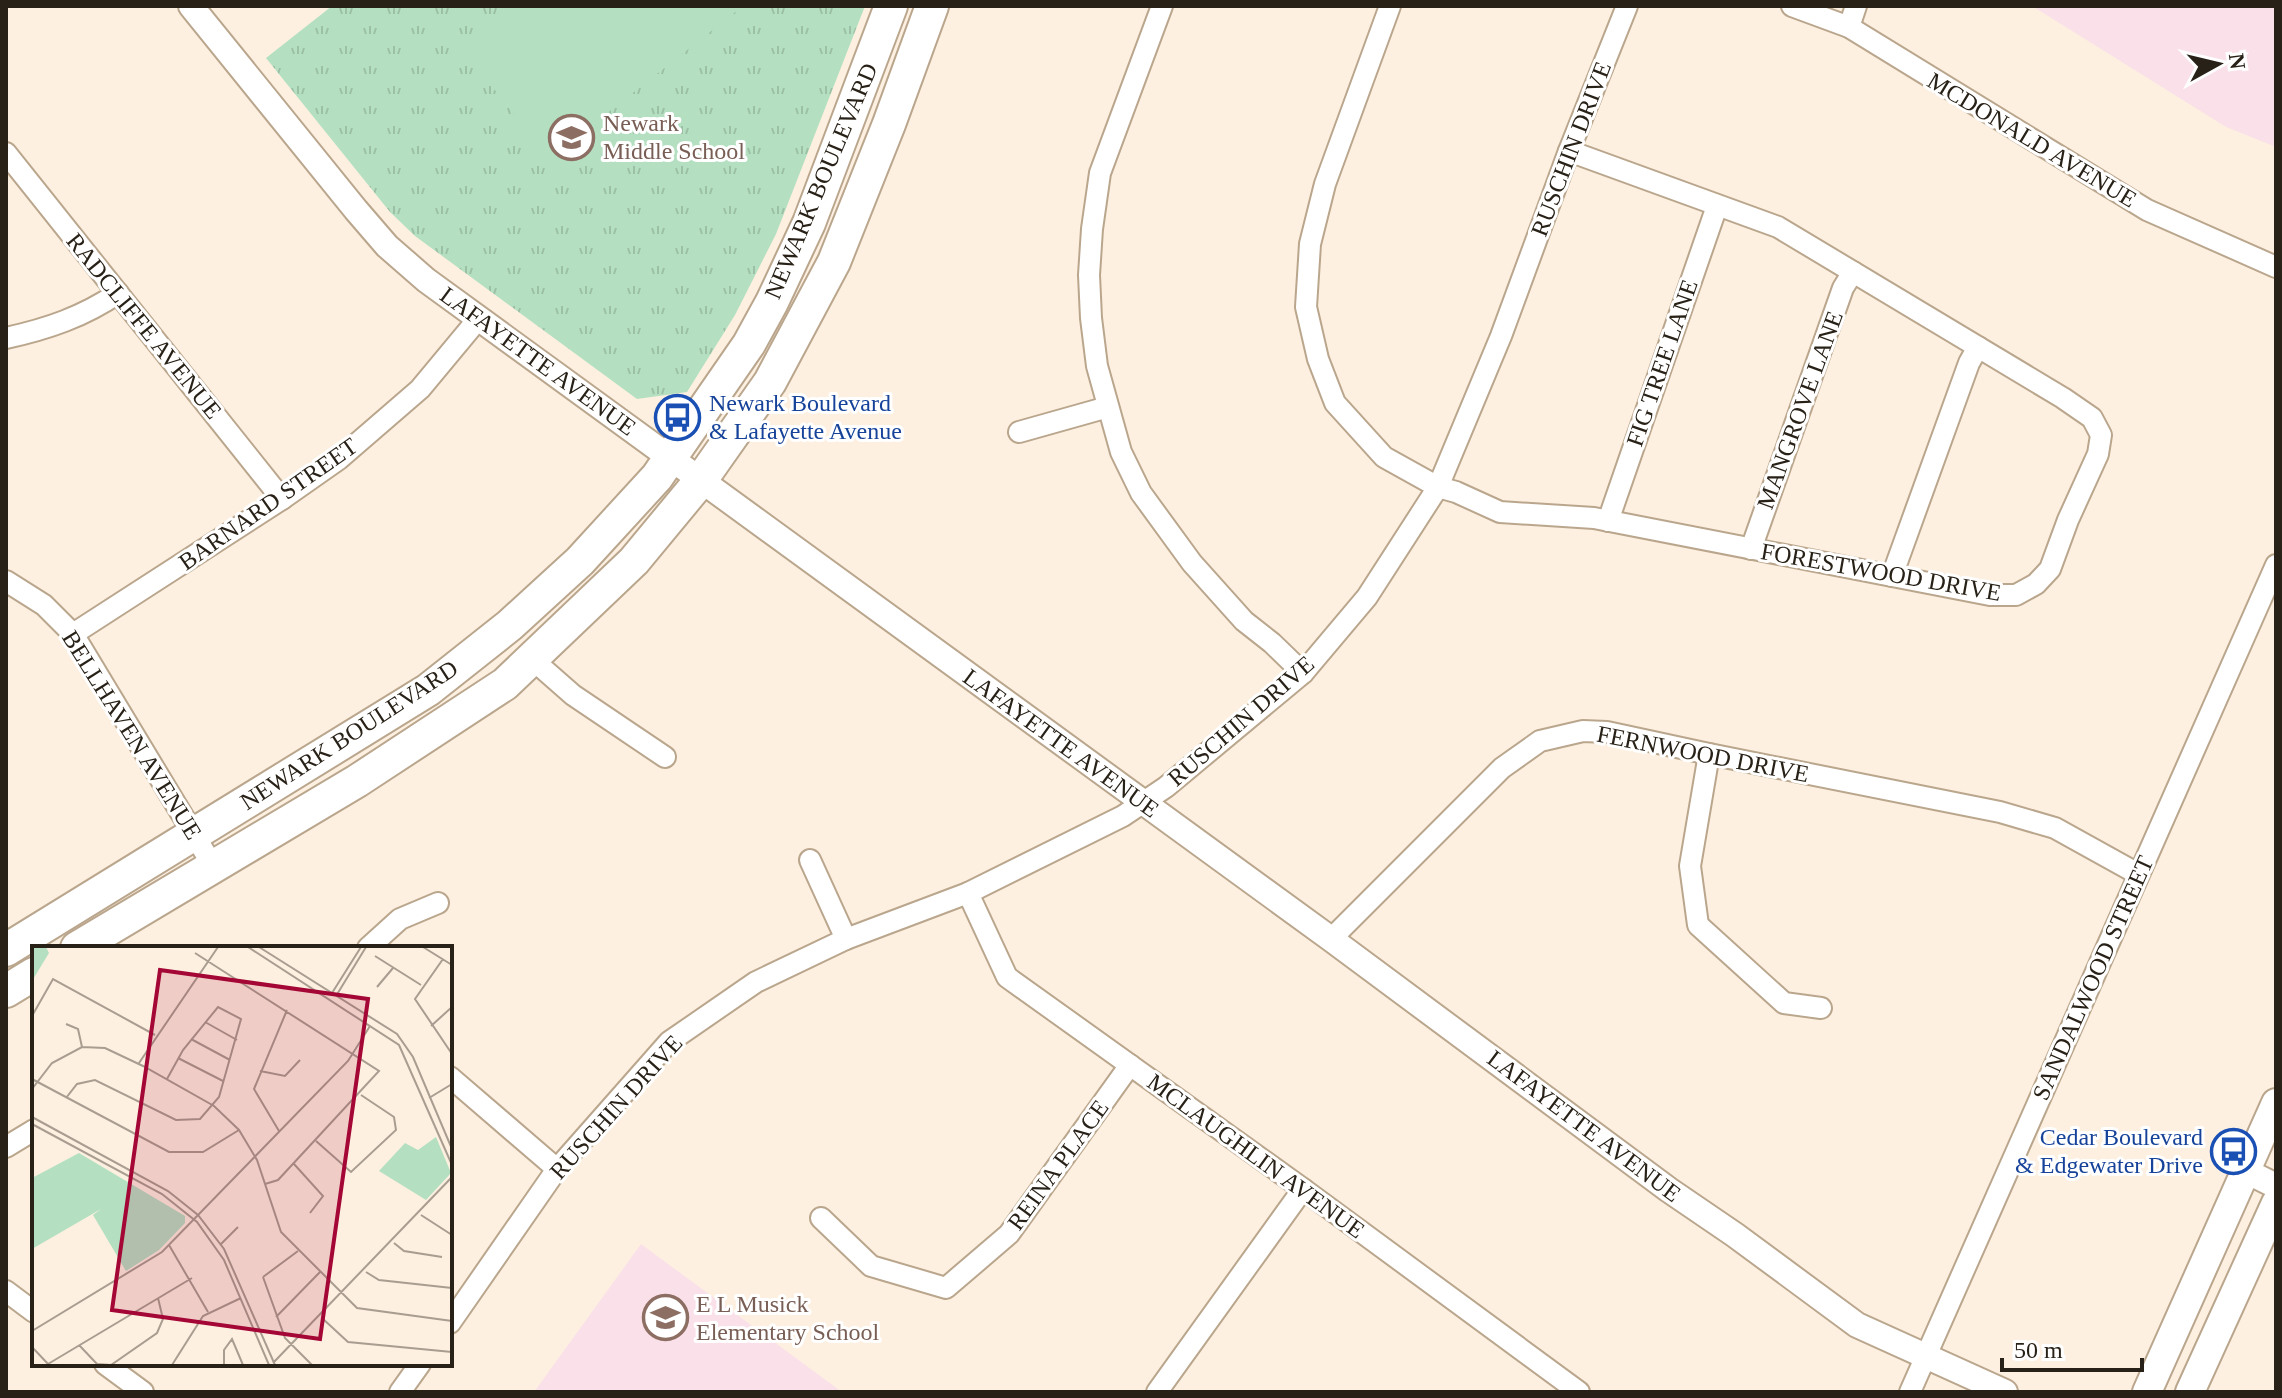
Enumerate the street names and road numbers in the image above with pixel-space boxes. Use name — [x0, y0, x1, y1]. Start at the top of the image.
street label: RUSCHIN DRIVE — [1526, 58, 1616, 240]
street label: NEWARK BOULEVARD — [759, 59, 883, 303]
street label: MCDONALD AVENUE — [1923, 67, 2141, 213]
street label: RADCLIFFE AVENUE — [61, 228, 227, 424]
street label: FIG TREE LANE — [1621, 276, 1703, 450]
street label: LAFAYETTE AVENUE — [435, 281, 641, 441]
street label: MANGROVE LANE — [1752, 308, 1848, 512]
street label: BARNARD STREET — [174, 433, 362, 575]
street label: FORESTWOOD DRIVE — [1759, 538, 2003, 606]
street label: BELLHAVEN AVENUE — [57, 626, 207, 844]
street label: RUSCHIN DRIVE — [1163, 651, 1319, 791]
street label: NEWARK BOULEVARD — [236, 655, 462, 815]
street label: LAFAYETTE AVENUE — [958, 663, 1164, 823]
street label: FERNWOOD DRIVE — [1595, 721, 1811, 787]
street label: SANDALWOOD STREET — [2027, 852, 2159, 1104]
street label: RUSCHIN DRIVE — [545, 1030, 687, 1184]
street label: LAFAYETTE AVENUE — [1482, 1045, 1686, 1207]
street label: MCLAUGHLIN AVENUE — [1143, 1069, 1369, 1243]
street label: REINA PLACE — [1002, 1095, 1114, 1235]

